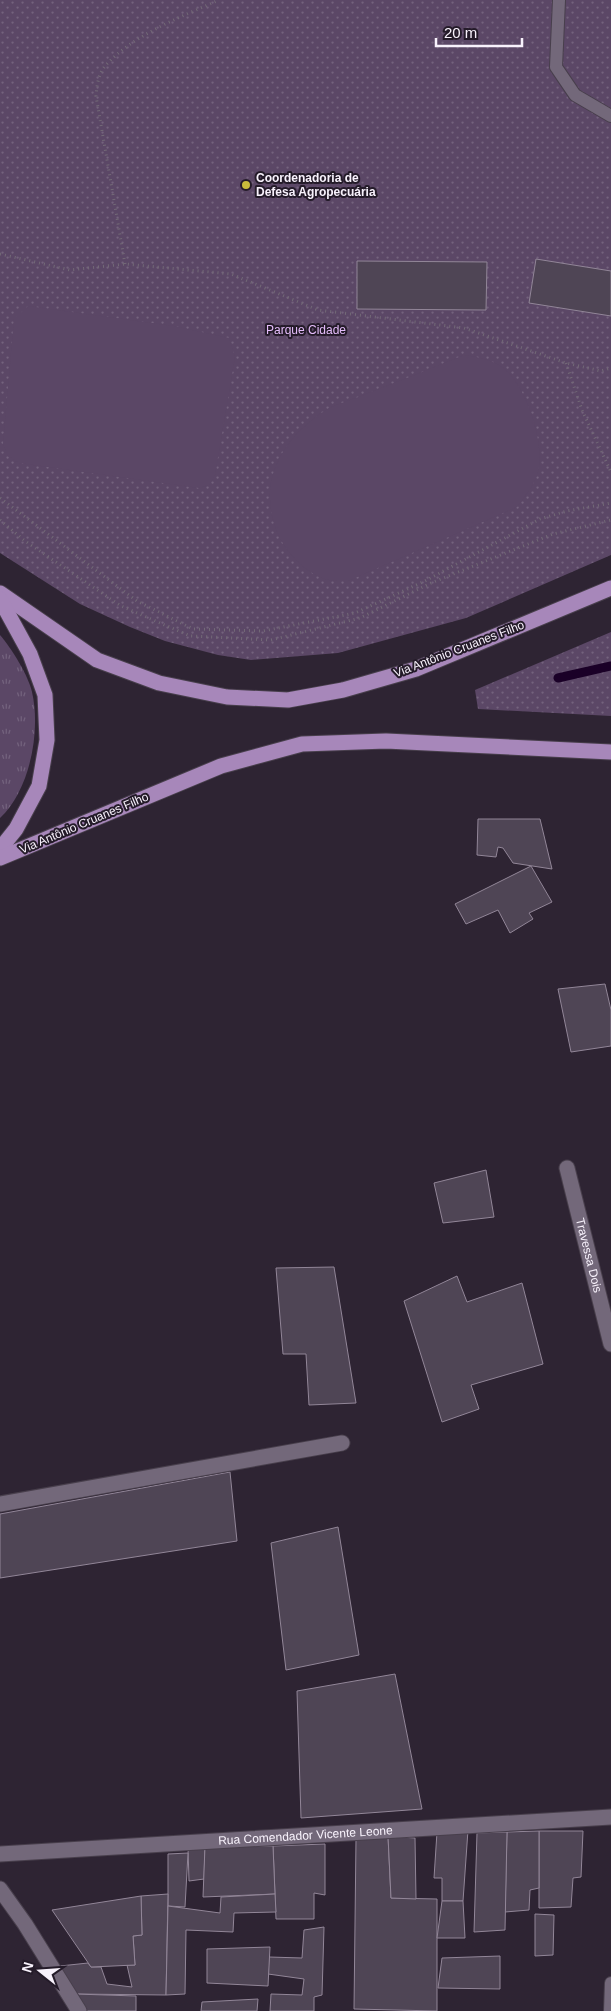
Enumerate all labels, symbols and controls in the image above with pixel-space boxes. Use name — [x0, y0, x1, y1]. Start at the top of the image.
scale bar — [436, 15, 522, 47]
text: 20 m — [444, 24, 477, 41]
place label: Coordenadoria de Defesa Agropecuária — [256, 171, 376, 199]
marker: Coordenadoria de Defesa Agropecuária — [240, 179, 252, 191]
park label: Parque Cidade — [266, 323, 346, 337]
street label: Via Antônio Cruanes Filho — [392, 618, 526, 680]
street label: Via Antônio Cruanes Filho — [17, 789, 151, 857]
street label: Travessa Dois — [573, 1217, 605, 1294]
street label: Rua Comendador Vicente Leone — [218, 1823, 393, 1848]
north arrow — [15, 1946, 65, 1996]
text: N — [18, 1960, 37, 1974]

